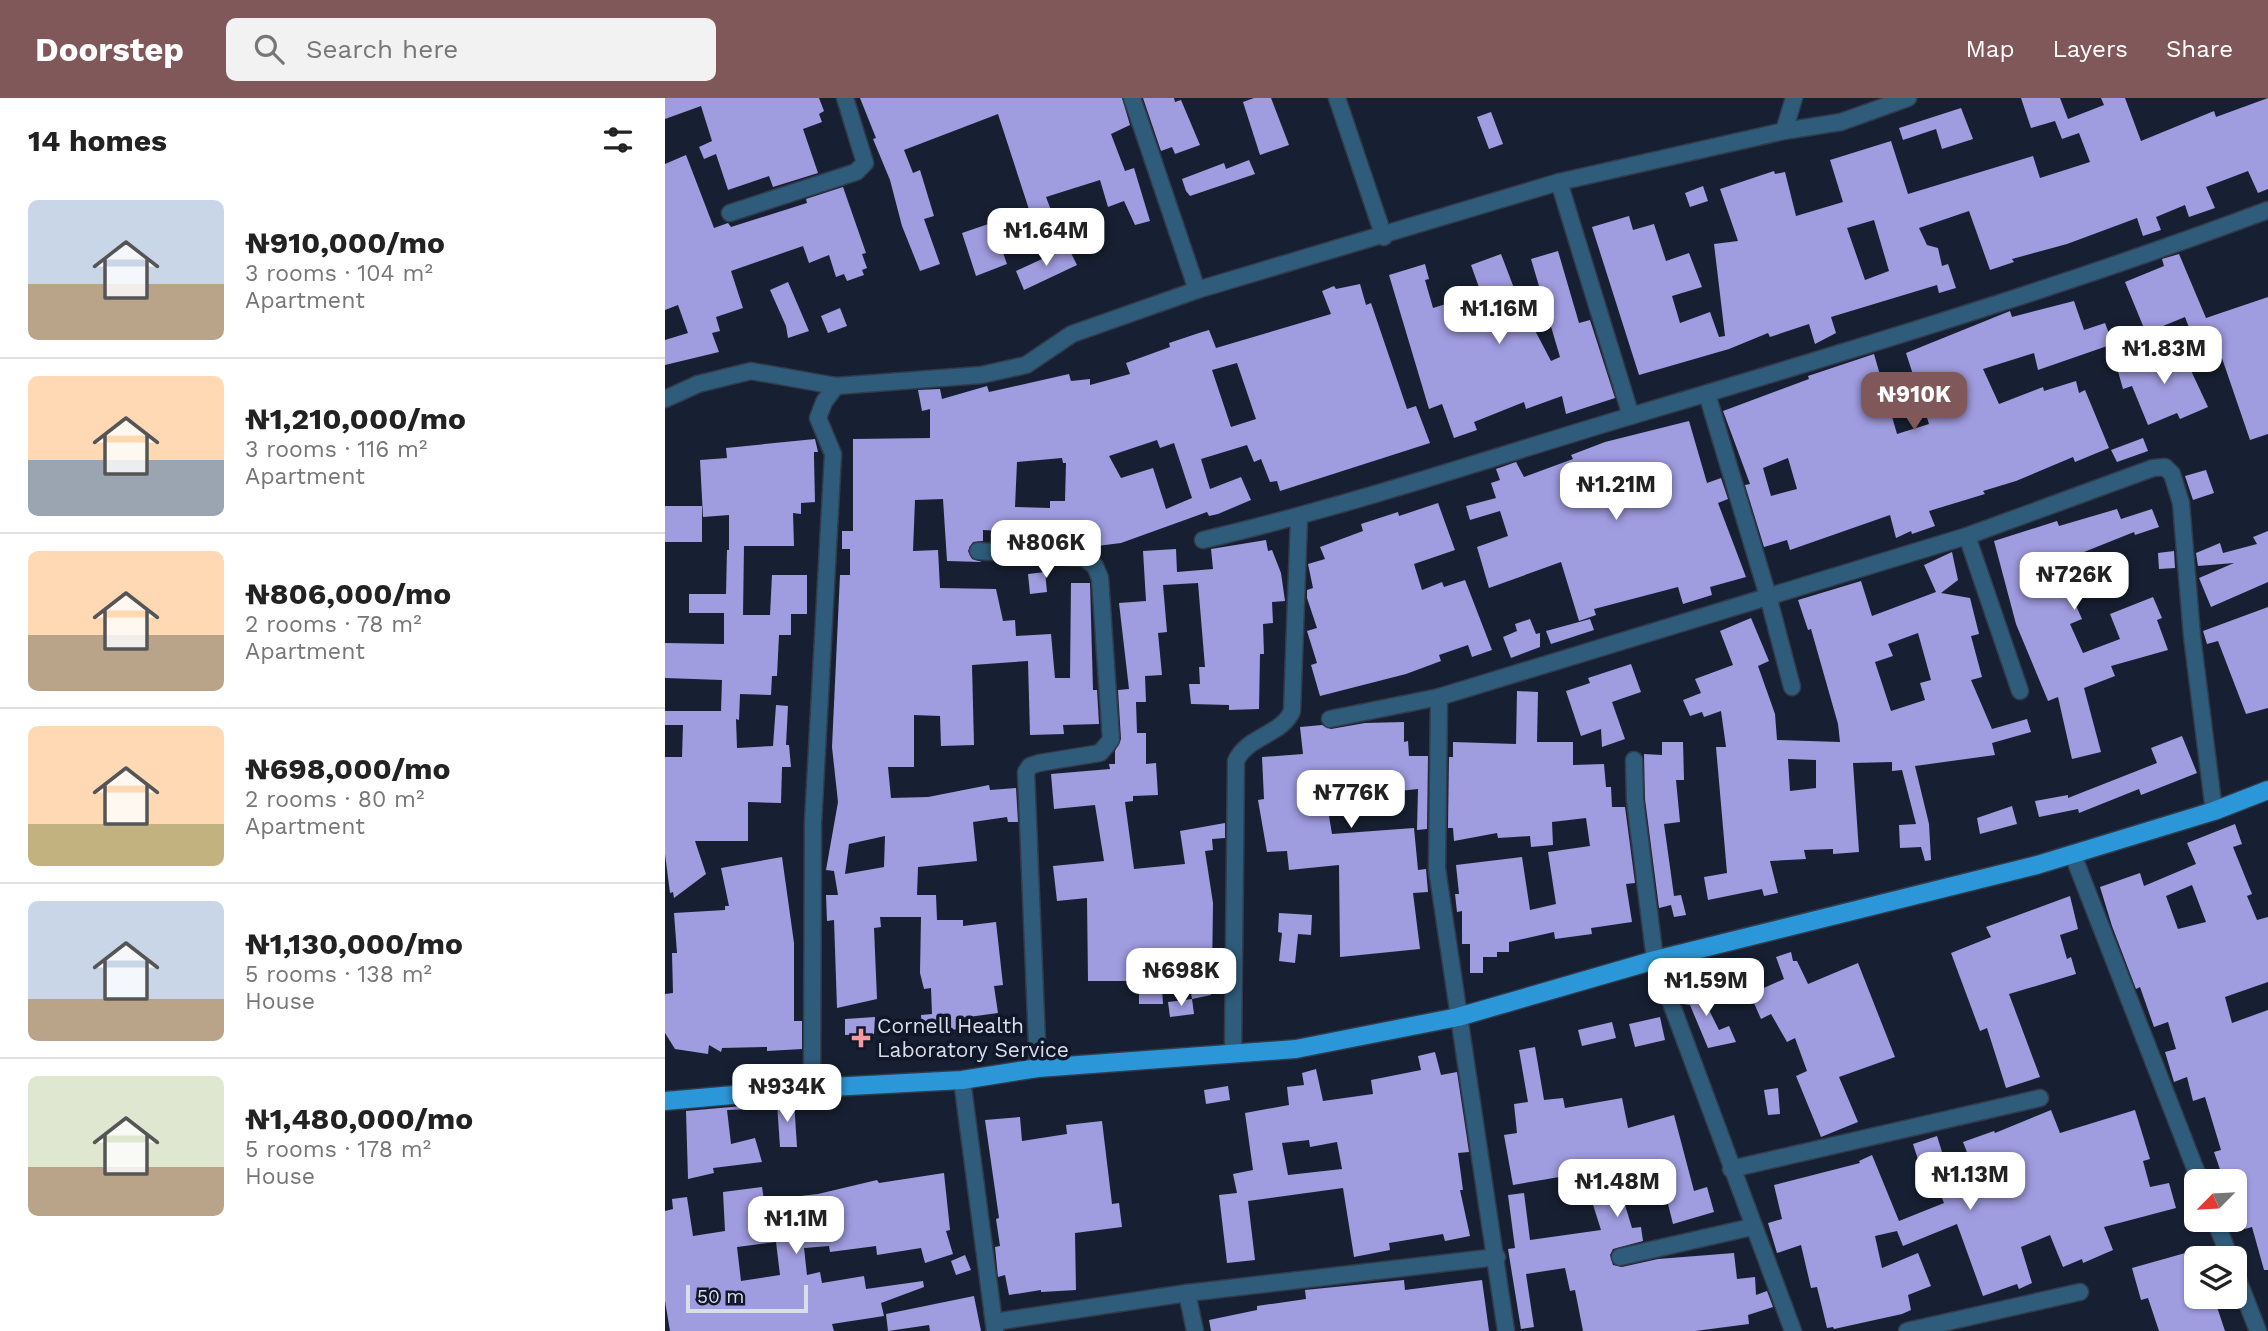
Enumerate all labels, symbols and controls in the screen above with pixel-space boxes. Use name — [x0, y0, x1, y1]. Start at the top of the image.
search box — [226, 18, 716, 81]
text: Doorstep — [35, 30, 184, 69]
icon: search — [250, 30, 288, 68]
text: Search here — [306, 34, 458, 64]
text: Map — [1966, 35, 2014, 63]
text: Layers — [2052, 35, 2128, 63]
text: Share — [2166, 35, 2233, 63]
icon: filters — [599, 121, 637, 159]
text: 14 homes — [28, 123, 167, 158]
pin: ₦1.64M — [989, 208, 1103, 268]
text: ₦1.64M — [1003, 217, 1089, 244]
text: ₦910,000/mo — [245, 225, 445, 260]
icon: home — [84, 228, 168, 312]
text: 3 rooms · 104 m² — [245, 260, 433, 287]
pin: ₦1.16M — [1442, 286, 1556, 346]
text: Apartment — [245, 287, 365, 314]
text: ₦1.16M — [1460, 295, 1538, 322]
pin: ₦1.83M — [2107, 327, 2221, 386]
text: ₦1.83M — [2122, 335, 2206, 362]
pin: ₦910K — [1865, 372, 1963, 432]
text: ₦910K — [1877, 381, 1951, 408]
text: ₦1,210,000/mo — [245, 401, 466, 436]
icon: home — [84, 404, 168, 488]
text: 3 rooms · 116 m² — [245, 436, 427, 463]
pin: ₦1.21M — [1559, 462, 1673, 522]
text: Apartment — [245, 463, 365, 490]
text: ₦1.21M — [1576, 471, 1656, 498]
pin: ₦806K — [997, 520, 1095, 580]
text: ₦806K — [1007, 529, 1085, 556]
pin: ₦726K — [2025, 552, 2123, 612]
text: ₦726K — [2036, 561, 2112, 588]
text: ₦806,000/mo — [245, 576, 451, 611]
icon: home — [84, 579, 168, 663]
text: 2 rooms · 78 m² — [245, 611, 422, 638]
text: Apartment — [245, 638, 365, 665]
text: ₦698,000/mo — [245, 751, 450, 786]
icon: home — [84, 754, 168, 838]
pin: ₦776K — [1302, 770, 1400, 830]
text: ₦776K — [1313, 779, 1389, 806]
text: 2 rooms · 80 m² — [245, 786, 424, 813]
text: Apartment — [245, 813, 365, 840]
text: ₦1,130,000/mo — [245, 926, 463, 961]
icon: home — [84, 929, 168, 1013]
pin: ₦698K — [1132, 948, 1230, 1008]
text: ₦698K — [1142, 957, 1220, 984]
pin: ₦1.59M — [1649, 958, 1763, 1018]
text: 5 rooms · 138 m² — [245, 961, 432, 988]
text: ₦1.59M — [1664, 967, 1748, 994]
text: House — [245, 988, 315, 1015]
place label: Cornell Health Laboratory Service — [877, 1013, 1069, 1062]
marker: Cornell Health Laboratory Service — [851, 1028, 871, 1048]
pin: ₦934K — [738, 1065, 836, 1124]
text: ₦934K — [748, 1073, 826, 1100]
text: ₦1,480,000/mo — [245, 1101, 473, 1136]
icon: home — [84, 1104, 168, 1188]
text: 5 rooms · 178 m² — [245, 1136, 431, 1163]
pin: ₦1.13M — [1913, 1152, 2027, 1212]
pin: ₦1.48M — [1560, 1160, 1674, 1219]
text: ₦1.13M — [1931, 1161, 2009, 1188]
text: House — [245, 1163, 315, 1190]
text: ₦1.48M — [1574, 1168, 1660, 1195]
north arrow — [2184, 1169, 2247, 1232]
map controls — [2184, 1169, 2247, 1309]
pin: ₦1.1M — [747, 1196, 845, 1256]
text: ₦1.1M — [764, 1205, 828, 1232]
button: layers — [2184, 1246, 2247, 1309]
scale bar — [686, 1282, 809, 1314]
text: 50 m — [697, 1285, 744, 1308]

